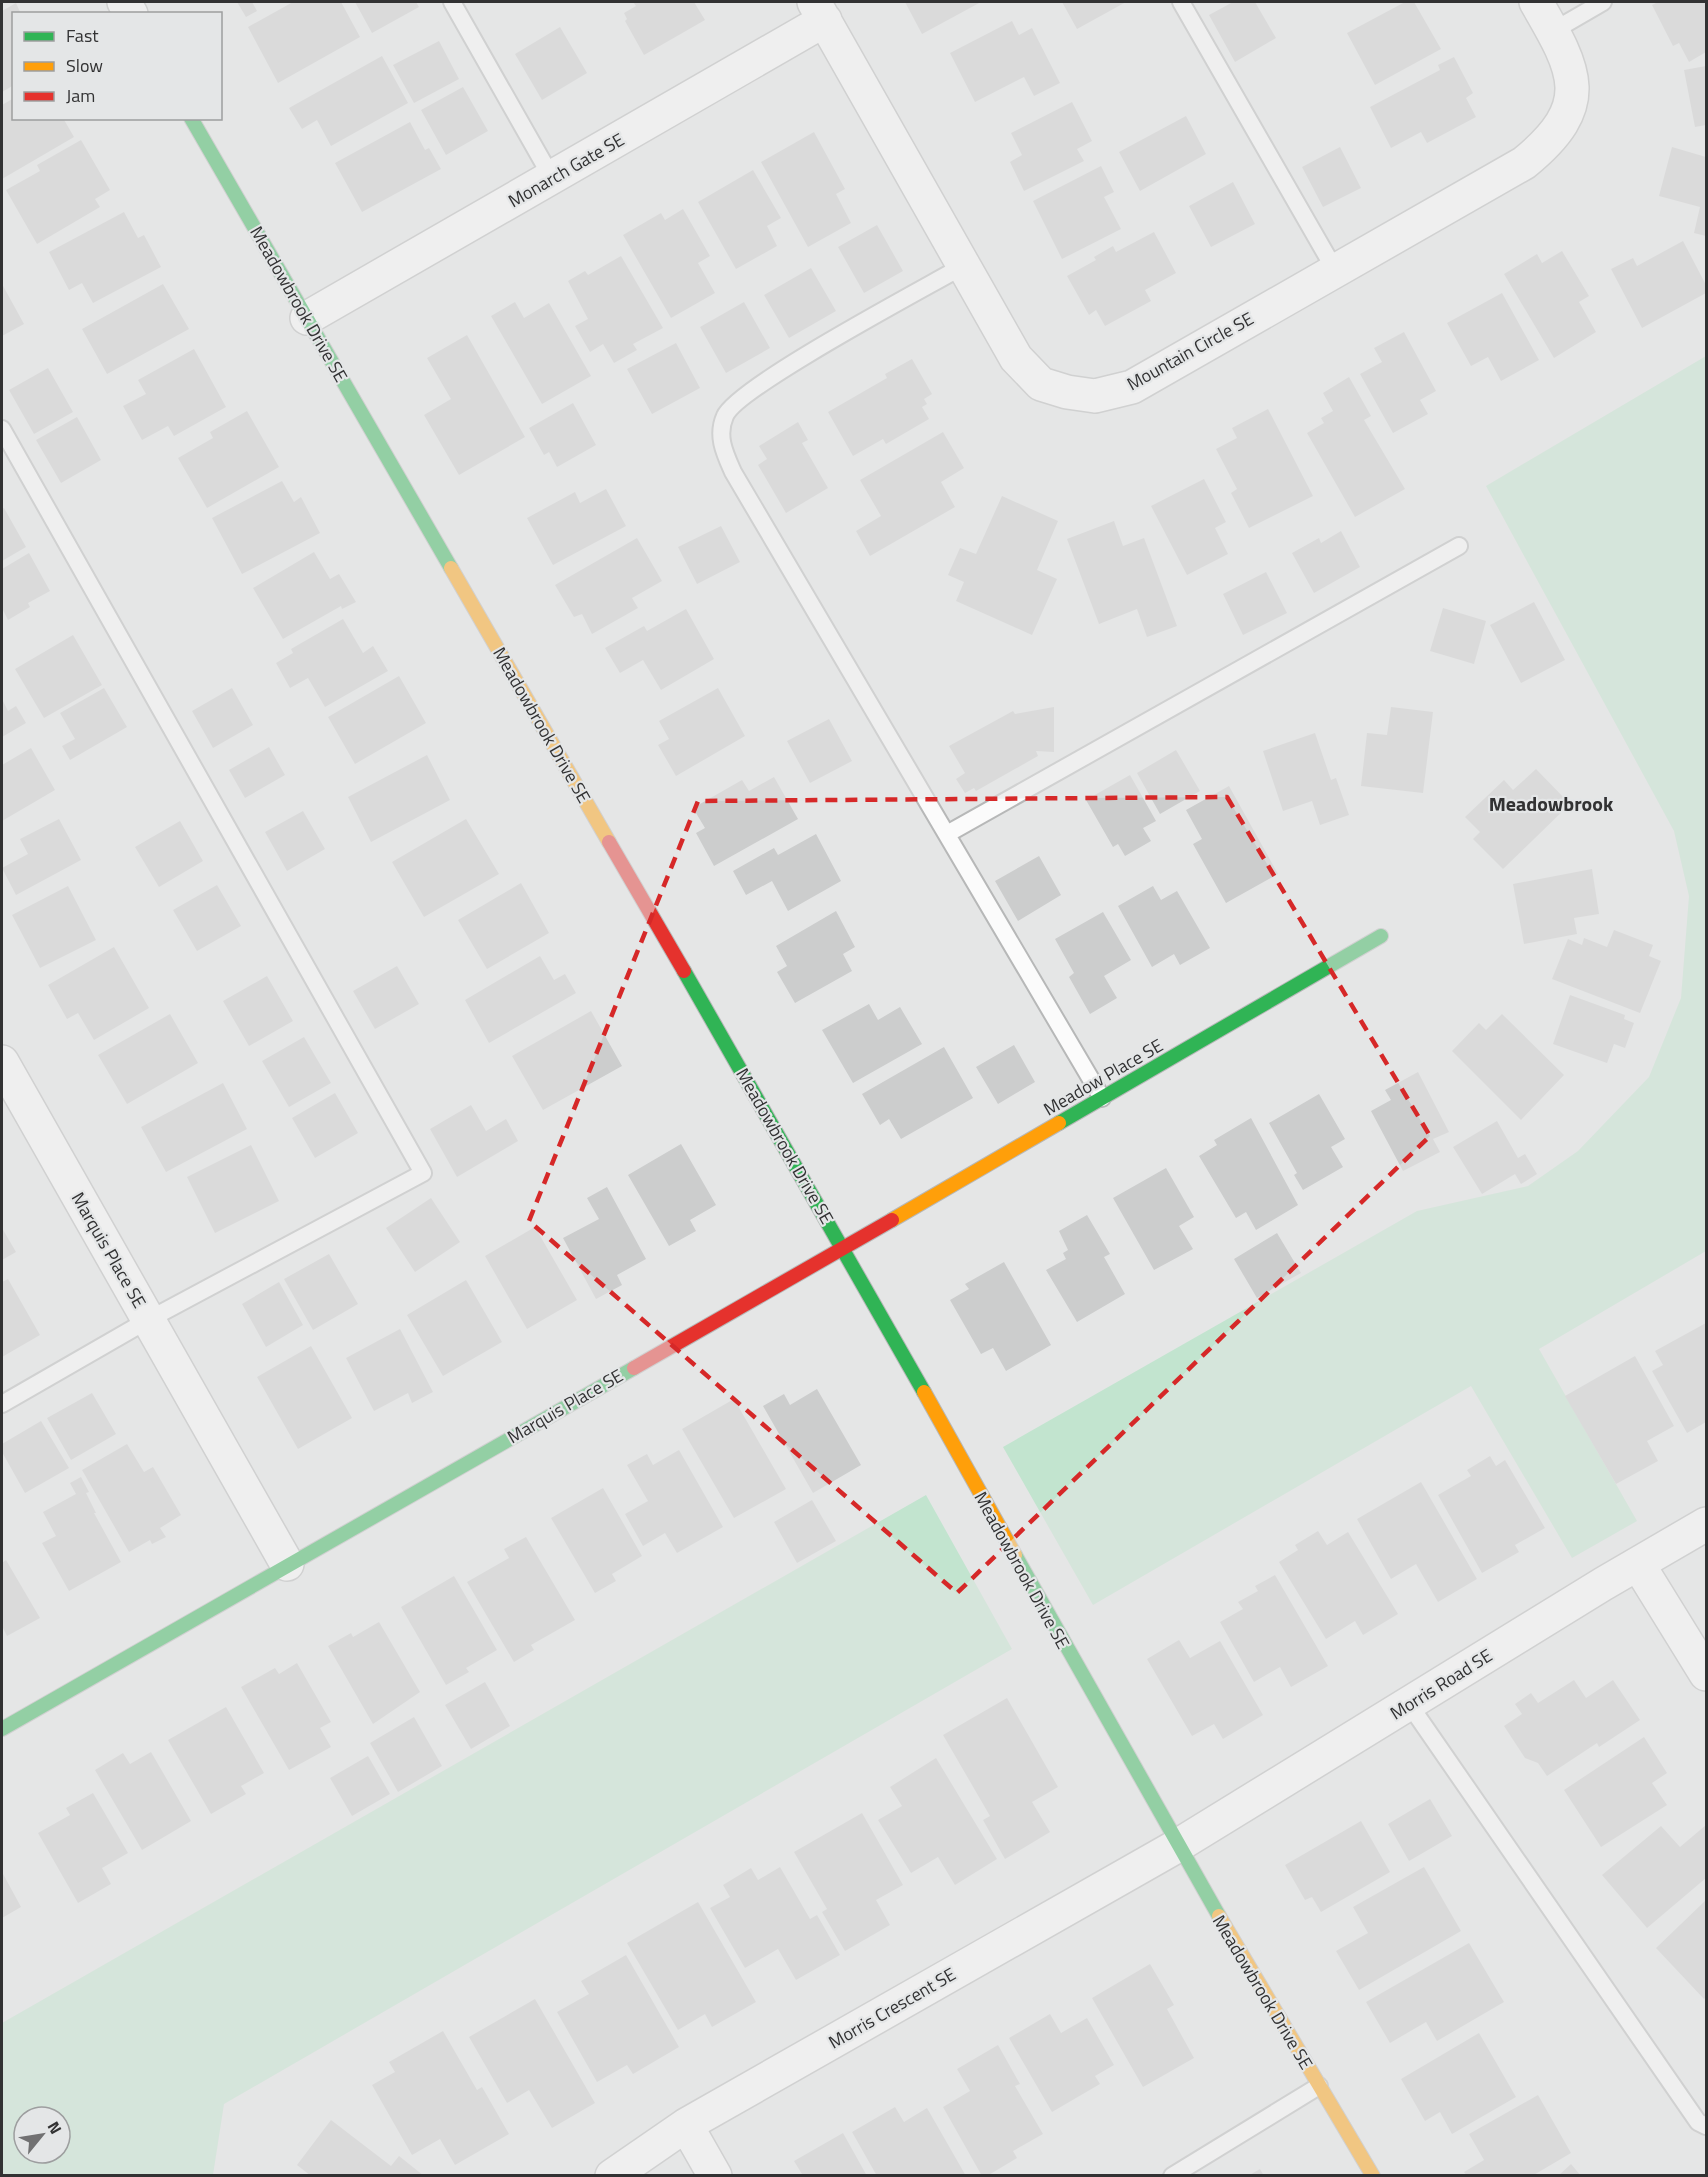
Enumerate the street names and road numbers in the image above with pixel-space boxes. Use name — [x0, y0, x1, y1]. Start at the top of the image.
street label: Monarch Gate SE — [503, 126, 629, 214]
street label: Meadowbrook Drive SE — [243, 221, 355, 387]
street label: Mountain Circle SE — [1122, 305, 1258, 397]
street label: Meadowbrook Drive SE — [486, 642, 598, 808]
street label: Meadow Place SE — [1038, 1032, 1168, 1122]
street label: Meadowbrook Drive SE — [729, 1063, 841, 1229]
street label: Marquis Place SE — [65, 1187, 153, 1313]
street label: Marquis Place SE — [502, 1362, 628, 1450]
street label: Meadowbrook Drive SE — [968, 1487, 1076, 1654]
street label: Morris Road SE — [1385, 1642, 1497, 1726]
street label: Meadowbrook Drive SE — [1206, 1910, 1320, 2074]
street label: Morris Crescent SE — [823, 1961, 961, 2055]

